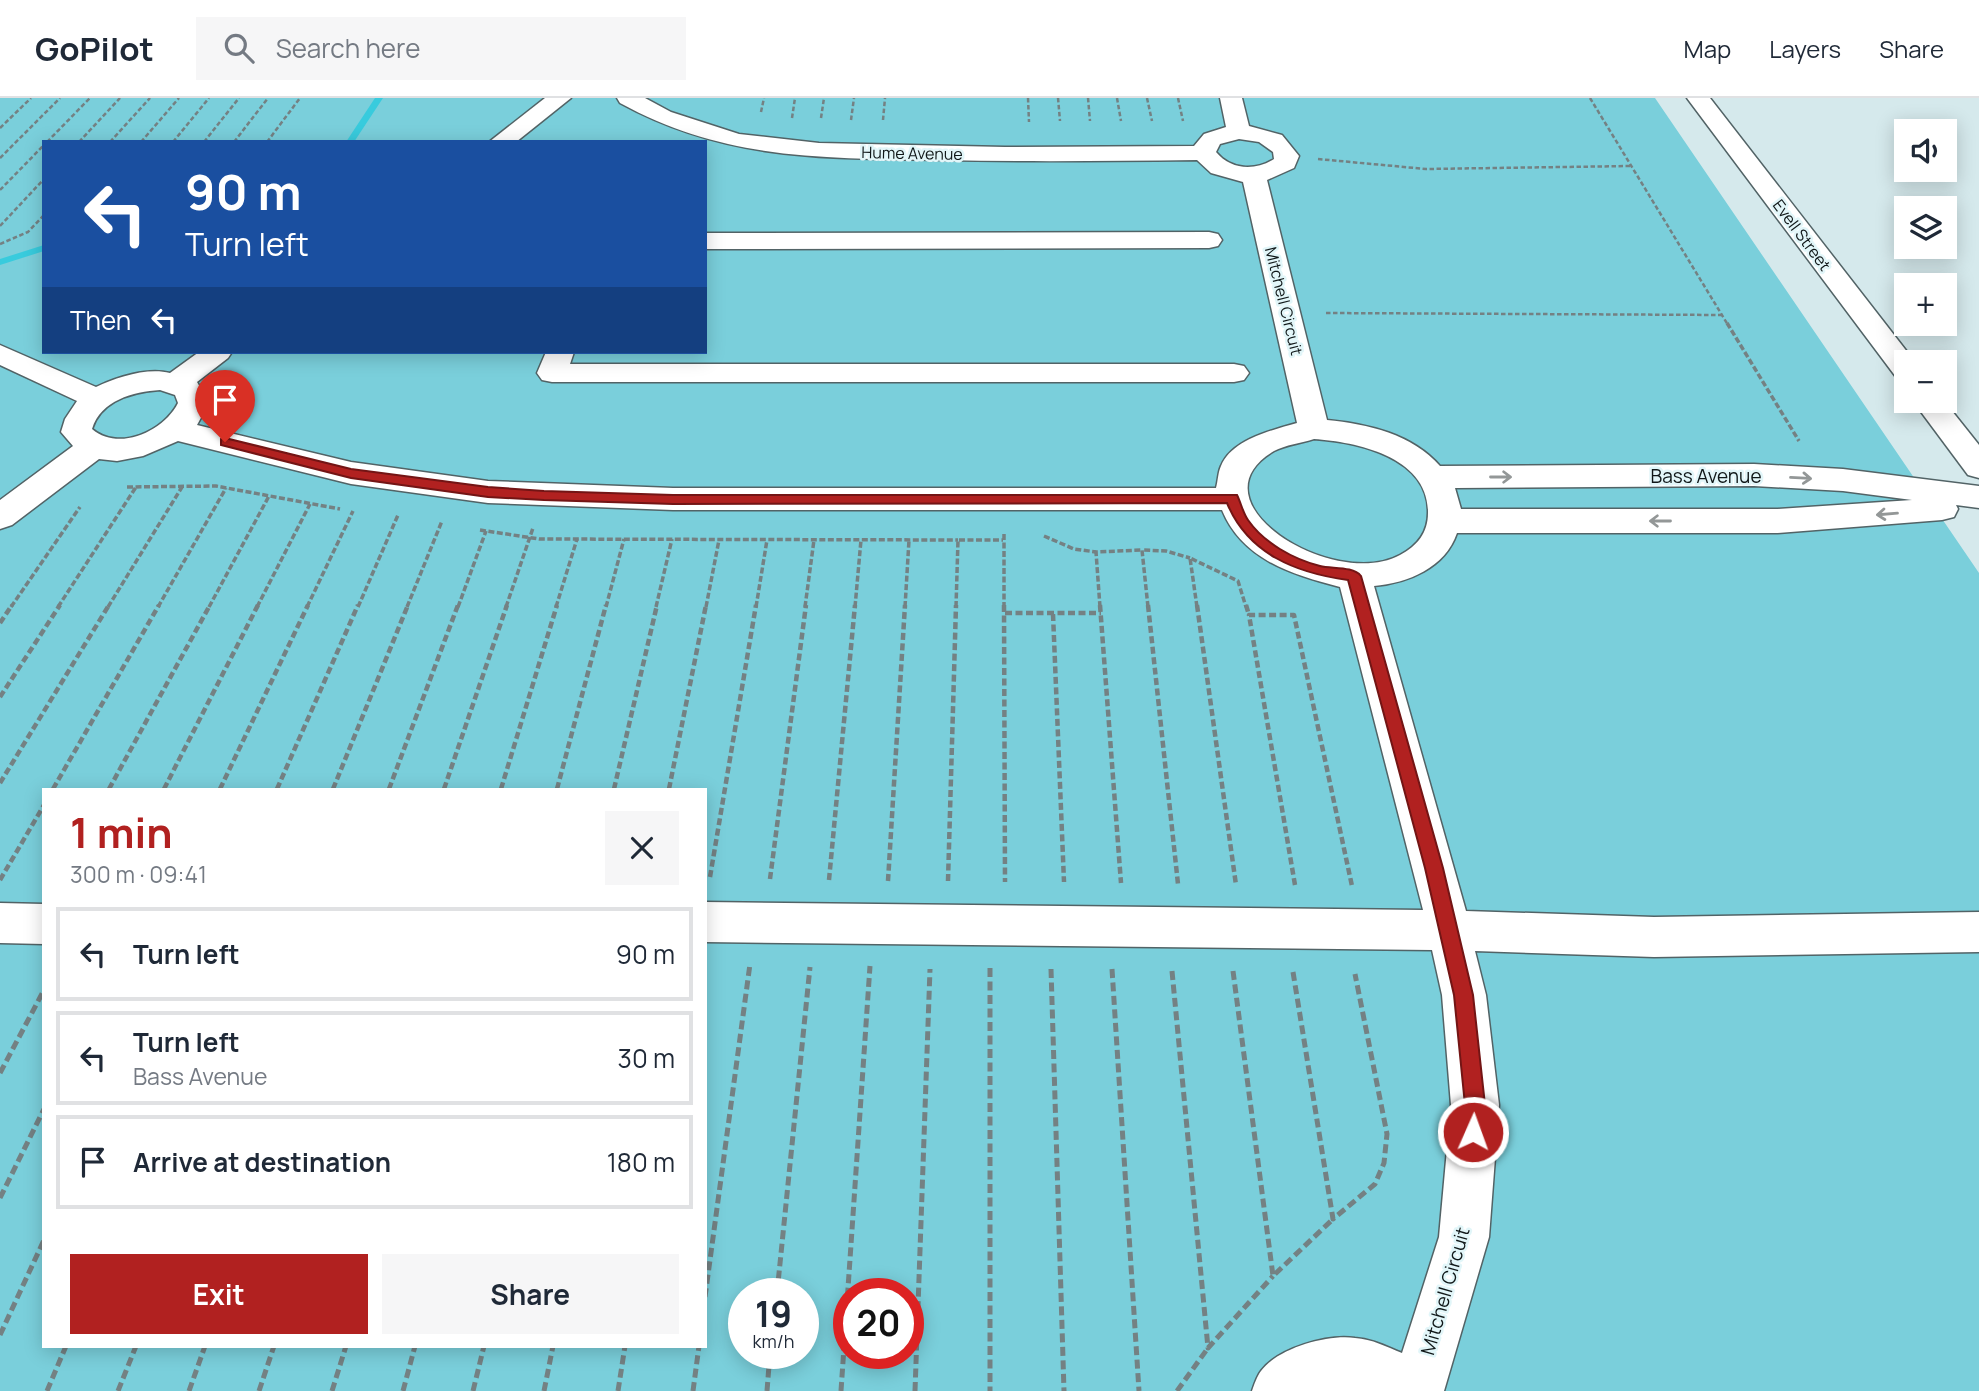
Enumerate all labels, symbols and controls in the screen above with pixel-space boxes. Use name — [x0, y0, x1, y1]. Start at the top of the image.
search box — [196, 17, 686, 80]
text: GoPilot — [35, 26, 154, 71]
icon: search — [220, 29, 258, 67]
text: Search here — [276, 30, 420, 66]
text: Map — [1684, 32, 1731, 65]
text: Layers — [1769, 32, 1841, 65]
text: Share — [1879, 32, 1944, 65]
map controls — [1894, 119, 1957, 413]
button: sound — [1894, 119, 1957, 182]
street label: Hume Avenue — [861, 141, 963, 165]
text: 90 m — [185, 158, 302, 225]
icon: left — [70, 168, 161, 259]
street label: Evell Street — [1768, 195, 1836, 275]
button: layers — [1894, 196, 1957, 259]
text: Turn left — [185, 222, 309, 266]
street label: Mitchell Circuit — [1260, 245, 1308, 357]
button: + — [1894, 273, 1957, 336]
icon: left — [145, 301, 183, 339]
text: Then — [70, 302, 131, 338]
button: − — [1894, 350, 1957, 413]
pin — [195, 370, 255, 442]
icon: arrive — [206, 381, 244, 419]
street label: Bass Avenue — [1651, 463, 1762, 489]
one-way arrow — [1489, 470, 1512, 484]
one-way arrow — [1790, 472, 1812, 485]
one-way arrow — [1876, 508, 1899, 521]
one-way arrow — [1648, 514, 1671, 528]
text: 1 min — [70, 803, 173, 861]
button: close — [605, 811, 679, 885]
text: 300 m · 09:41 — [70, 858, 207, 890]
icon: left — [74, 935, 112, 973]
text: Turn left — [133, 936, 240, 972]
text: 90 m — [616, 936, 675, 972]
text: Turn left — [133, 1024, 240, 1060]
icon: left — [74, 1039, 112, 1077]
text: 30 m — [618, 1040, 675, 1076]
text: Bass Avenue — [133, 1060, 267, 1092]
position arrow — [1436, 1095, 1510, 1169]
icon: arrive — [74, 1143, 112, 1181]
text: Arrive at destination — [133, 1144, 391, 1180]
text: 180 m — [607, 1144, 675, 1180]
street label: Mitchell Circuit — [1414, 1224, 1476, 1358]
button: Exit — [70, 1254, 368, 1334]
button: Share — [382, 1254, 679, 1334]
speed limit sign: 20 — [833, 1278, 924, 1369]
text: 19 — [755, 1290, 792, 1338]
text: km/h — [753, 1329, 794, 1353]

